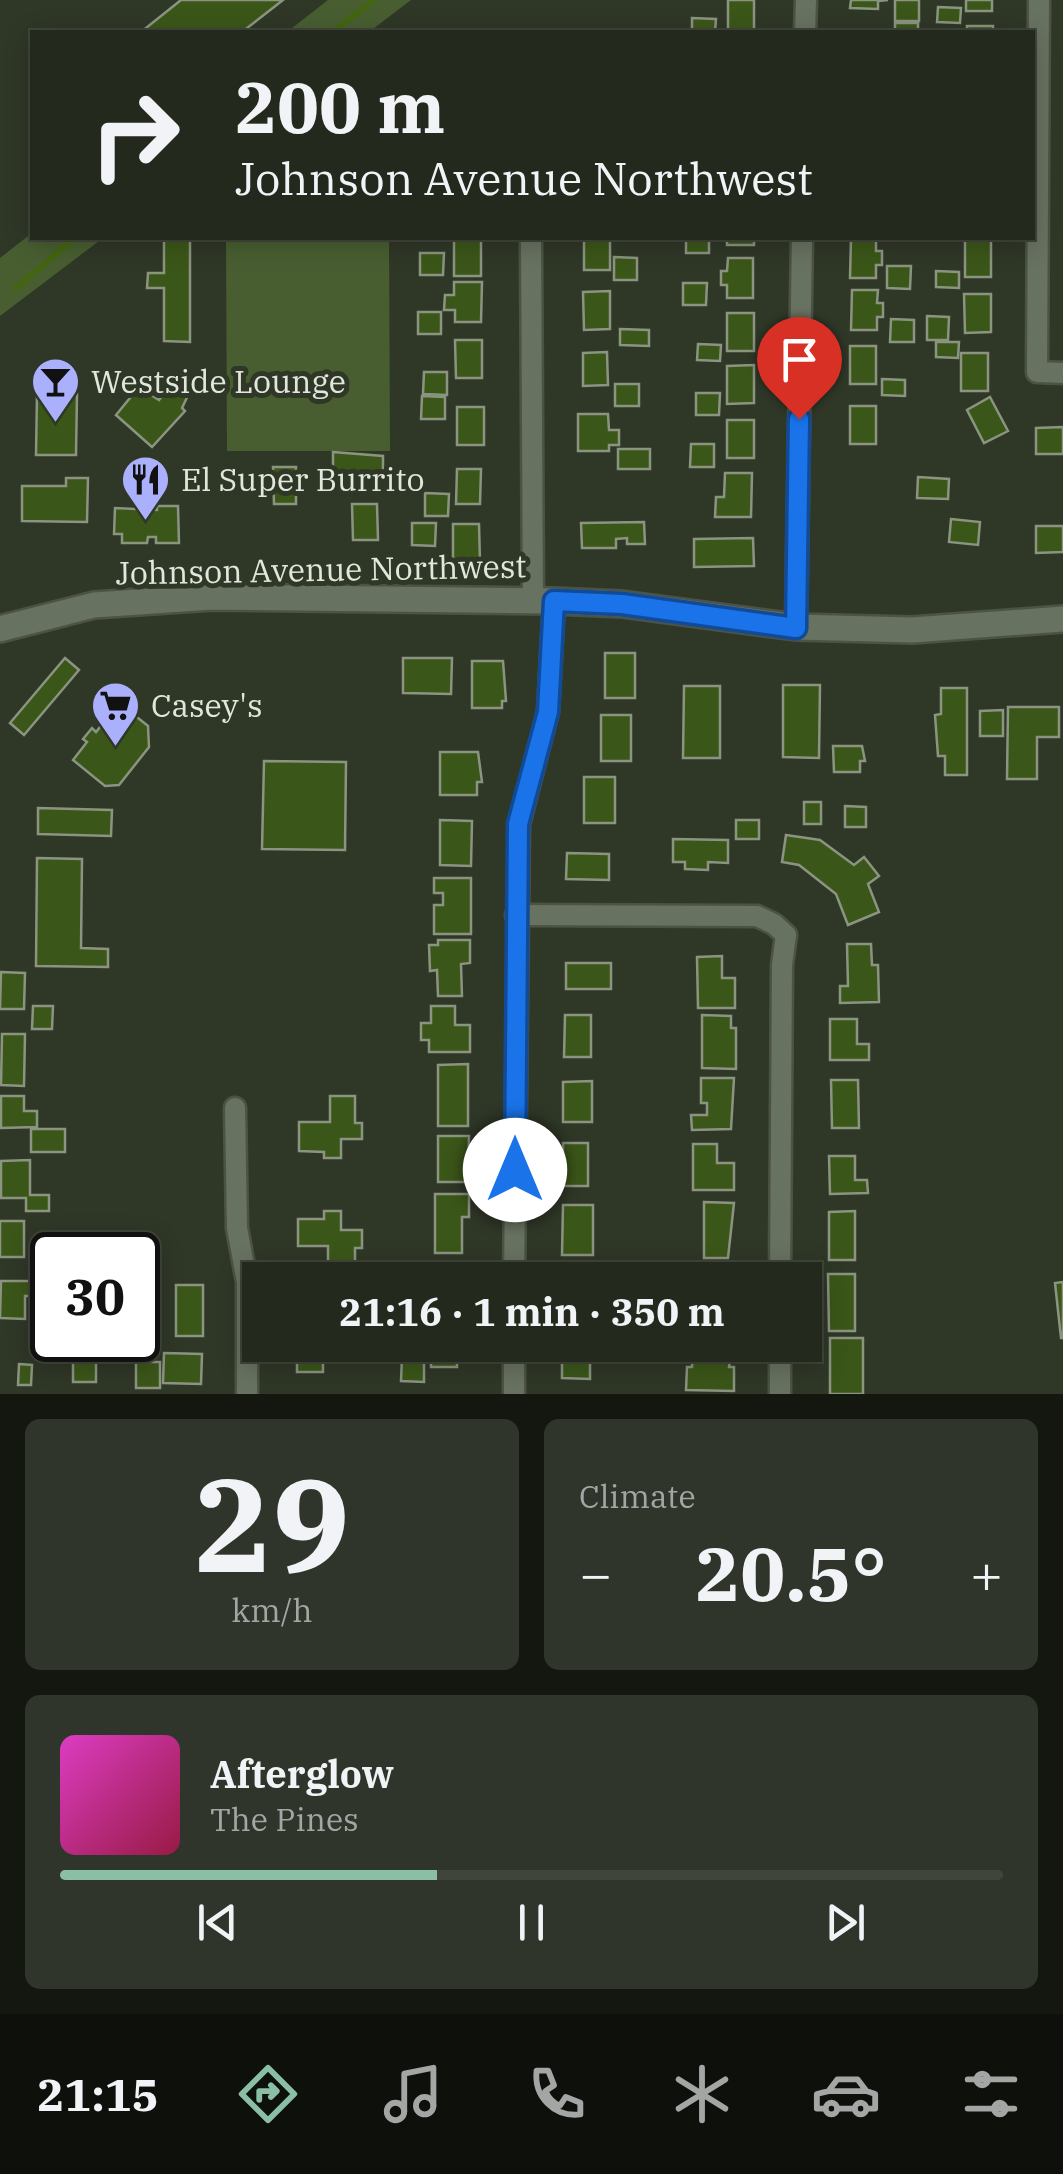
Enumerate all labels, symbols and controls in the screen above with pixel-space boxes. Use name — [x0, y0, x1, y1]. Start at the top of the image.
text: 200 m — [235, 61, 445, 152]
icon: right — [70, 70, 200, 200]
text: Johnson Avenue Northwest — [235, 149, 813, 207]
pin — [757, 317, 842, 420]
icon: arrive — [772, 332, 827, 387]
bar icon: Westside Lounge — [30, 356, 82, 424]
place label: Westside Lounge — [91, 360, 346, 402]
restaurant icon: El Super Burrito — [120, 454, 172, 522]
place label: El Super Burrito — [181, 458, 425, 500]
street label: Johnson Avenue Northwest — [115, 544, 527, 594]
supermarket icon: Casey's — [90, 680, 142, 748]
place label: Casey's — [151, 684, 263, 726]
position arrow — [463, 1118, 567, 1222]
speed limit sign: 30 — [30, 1232, 160, 1362]
text: 21:16 · 1 min · 350 m — [339, 1287, 725, 1336]
text: 29 — [194, 1439, 350, 1608]
text: Climate — [579, 1475, 696, 1517]
text: 20.5° — [695, 1524, 887, 1622]
text: − — [579, 1538, 612, 1609]
text: + — [970, 1538, 1003, 1609]
text: km/h — [232, 1589, 312, 1631]
text: Afterglow — [210, 1749, 394, 1798]
text: The Pines — [210, 1798, 359, 1840]
icon: previous — [190, 1895, 245, 1950]
icon: pause — [504, 1895, 559, 1950]
icon: next — [818, 1895, 873, 1950]
icon: directions — [233, 2059, 303, 2129]
icon: music — [378, 2059, 448, 2129]
icon: phone — [522, 2059, 592, 2129]
icon: climate — [667, 2059, 737, 2129]
icon: car — [811, 2059, 881, 2129]
icon: filters — [956, 2059, 1026, 2129]
text: 21:15 — [37, 2065, 159, 2123]

